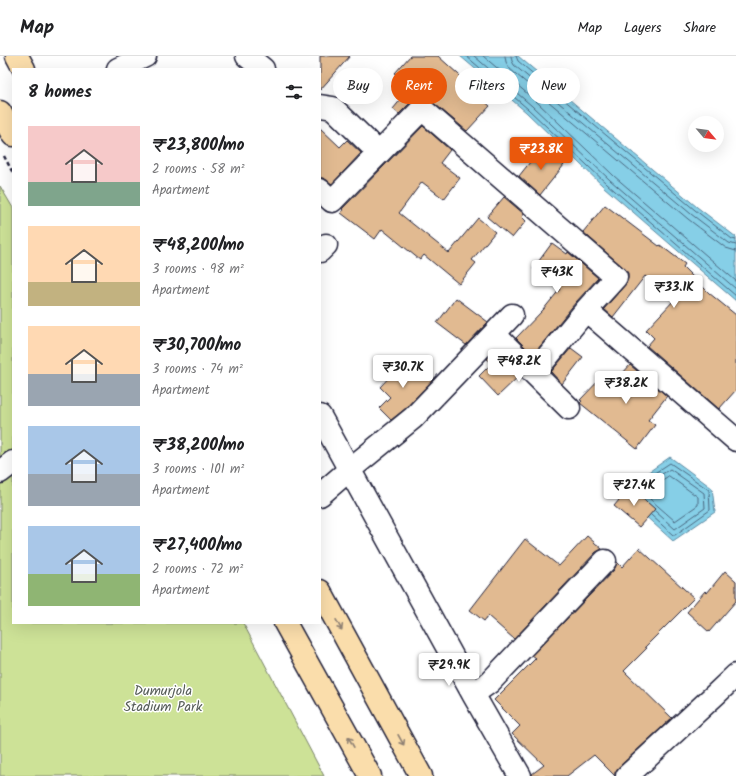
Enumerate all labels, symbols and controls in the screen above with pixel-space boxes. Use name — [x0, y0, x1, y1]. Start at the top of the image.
text: Map — [20, 13, 54, 43]
text: Map — [578, 17, 602, 39]
text: Layers — [624, 17, 662, 39]
text: Share — [684, 17, 716, 39]
chip: Buy — [333, 68, 383, 104]
chip: Rent — [391, 68, 447, 104]
chip: Filters — [455, 68, 519, 104]
chip: New — [527, 68, 580, 104]
text: 8 homes — [28, 79, 92, 106]
icon: filters — [283, 81, 305, 103]
north arrow — [688, 116, 724, 152]
map controls — [688, 116, 724, 152]
text: ₹23,800/mo — [152, 132, 244, 159]
pin: ₹23.8K — [508, 137, 574, 171]
text: ₹23.8K — [519, 139, 563, 160]
icon: home — [60, 142, 108, 190]
text: 2 rooms · 58 m² — [152, 159, 245, 180]
text: Apartment — [152, 180, 210, 201]
text: ₹48,200/mo — [152, 232, 244, 259]
icon: home — [60, 242, 108, 290]
text: 3 rooms · 98 m² — [152, 259, 244, 280]
pin: ₹43K — [533, 260, 581, 294]
text: ₹43K — [540, 262, 574, 283]
pin: ₹33.1K — [641, 275, 707, 309]
text: ₹33.1K — [654, 277, 694, 298]
text: Apartment — [152, 280, 210, 301]
text: ₹30,700/mo — [152, 332, 241, 359]
icon: home — [60, 342, 108, 390]
pin: ₹48.2K — [486, 349, 552, 383]
text: ₹48.2K — [497, 351, 541, 372]
pin: ₹30.7K — [370, 355, 436, 389]
text: ₹30.7K — [382, 357, 424, 378]
text: 3 rooms · 74 m² — [152, 359, 243, 380]
pin: ₹38.2K — [593, 371, 659, 405]
text: ₹38.2K — [604, 373, 648, 394]
text: Apartment — [152, 380, 210, 401]
text: ₹38,200/mo — [152, 432, 244, 459]
icon: home — [60, 442, 108, 490]
text: 3 rooms · 101 m² — [152, 459, 244, 480]
pin: ₹27.4K — [601, 473, 667, 507]
text: ₹27.4K — [612, 475, 656, 496]
text: Apartment — [152, 480, 210, 501]
text: ₹27,400/mo — [152, 532, 242, 559]
icon: home — [60, 542, 108, 590]
text: 2 rooms · 72 m² — [152, 559, 243, 580]
text: Apartment — [152, 580, 210, 601]
one-way arrow — [336, 619, 343, 631]
pin: ₹29.9K — [416, 653, 482, 687]
text: ₹29.9K — [428, 655, 470, 676]
park label: Dumurjola Stadium Park — [124, 680, 203, 718]
one-way arrow — [398, 733, 405, 745]
one-way arrow — [347, 736, 355, 748]

